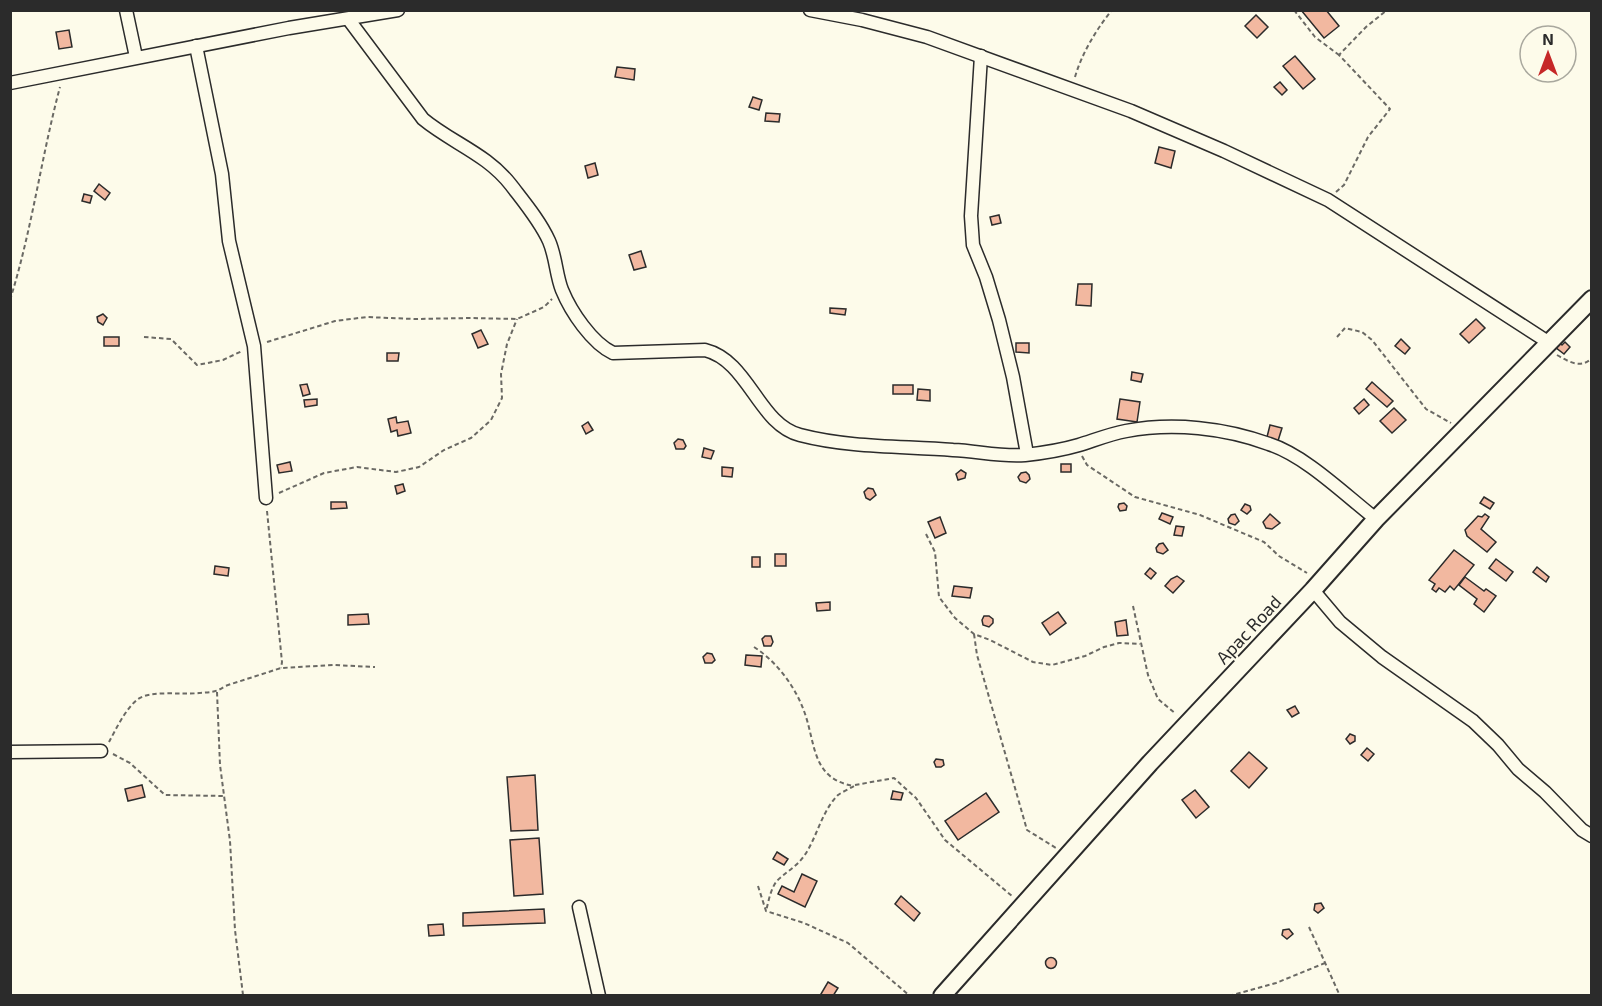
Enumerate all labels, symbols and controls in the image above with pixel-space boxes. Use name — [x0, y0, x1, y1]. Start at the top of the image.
north arrow — [1518, 24, 1578, 84]
text: N — [1542, 29, 1554, 48]
street label: Apac Road — [1211, 590, 1286, 668]

